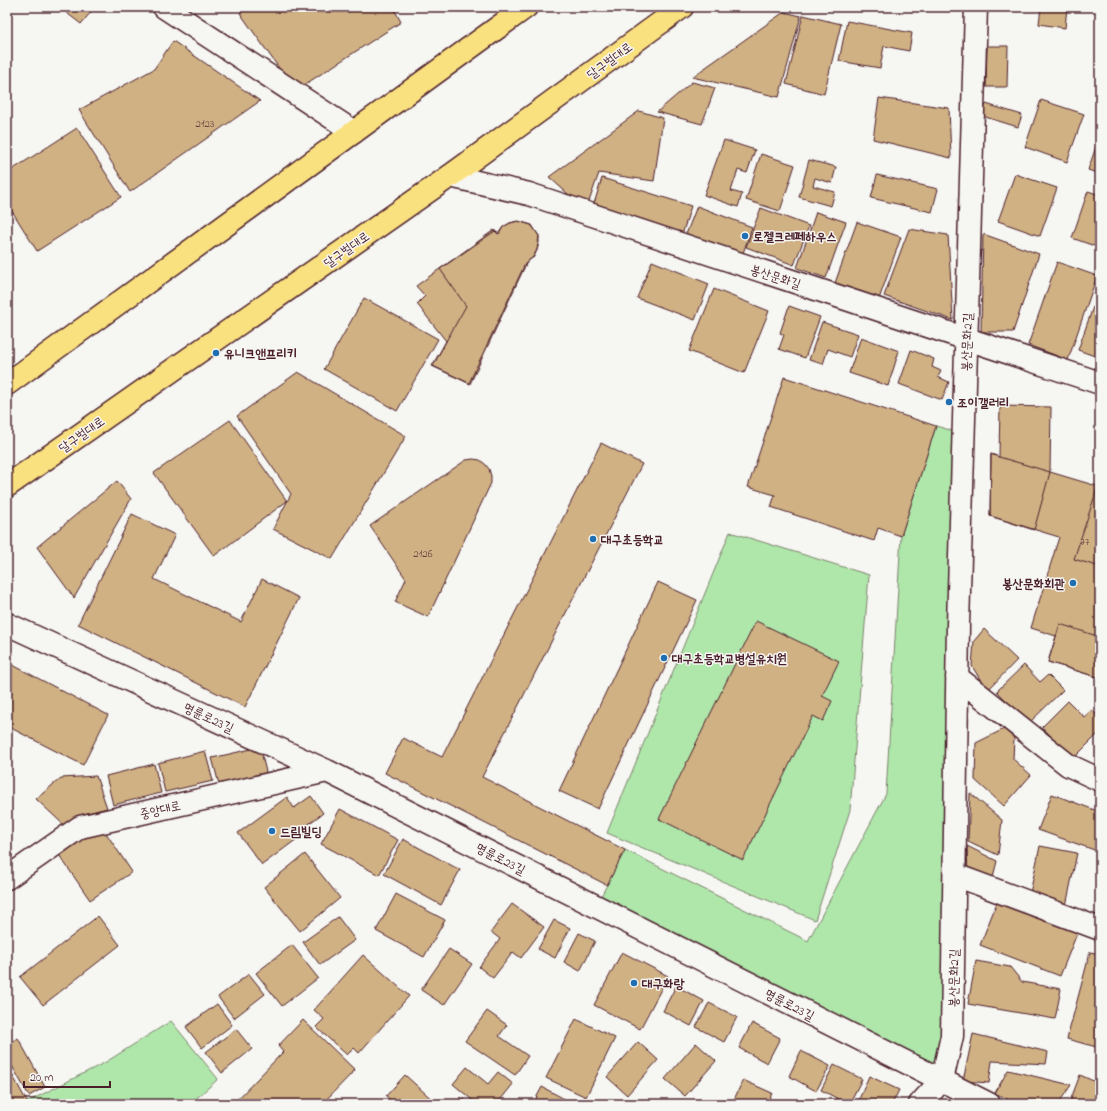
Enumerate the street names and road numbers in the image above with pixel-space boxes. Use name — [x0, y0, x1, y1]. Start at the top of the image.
street label: 달구벌대로 — [583, 38, 637, 84]
street label: 달구벌대로 — [320, 227, 374, 273]
street label: 봉산문화길 — [748, 260, 803, 295]
street label: 봉산문화2길 — [957, 312, 978, 372]
street label: 달구벌대로 — [55, 412, 109, 458]
street label: 명륜로23길 — [180, 698, 237, 738]
street label: 중앙대로 — [138, 796, 183, 824]
street label: 명륜로23길 — [472, 839, 529, 880]
street label: 봉산문화2길 — [944, 948, 965, 1008]
street label: 명륜로23길 — [761, 985, 818, 1026]

